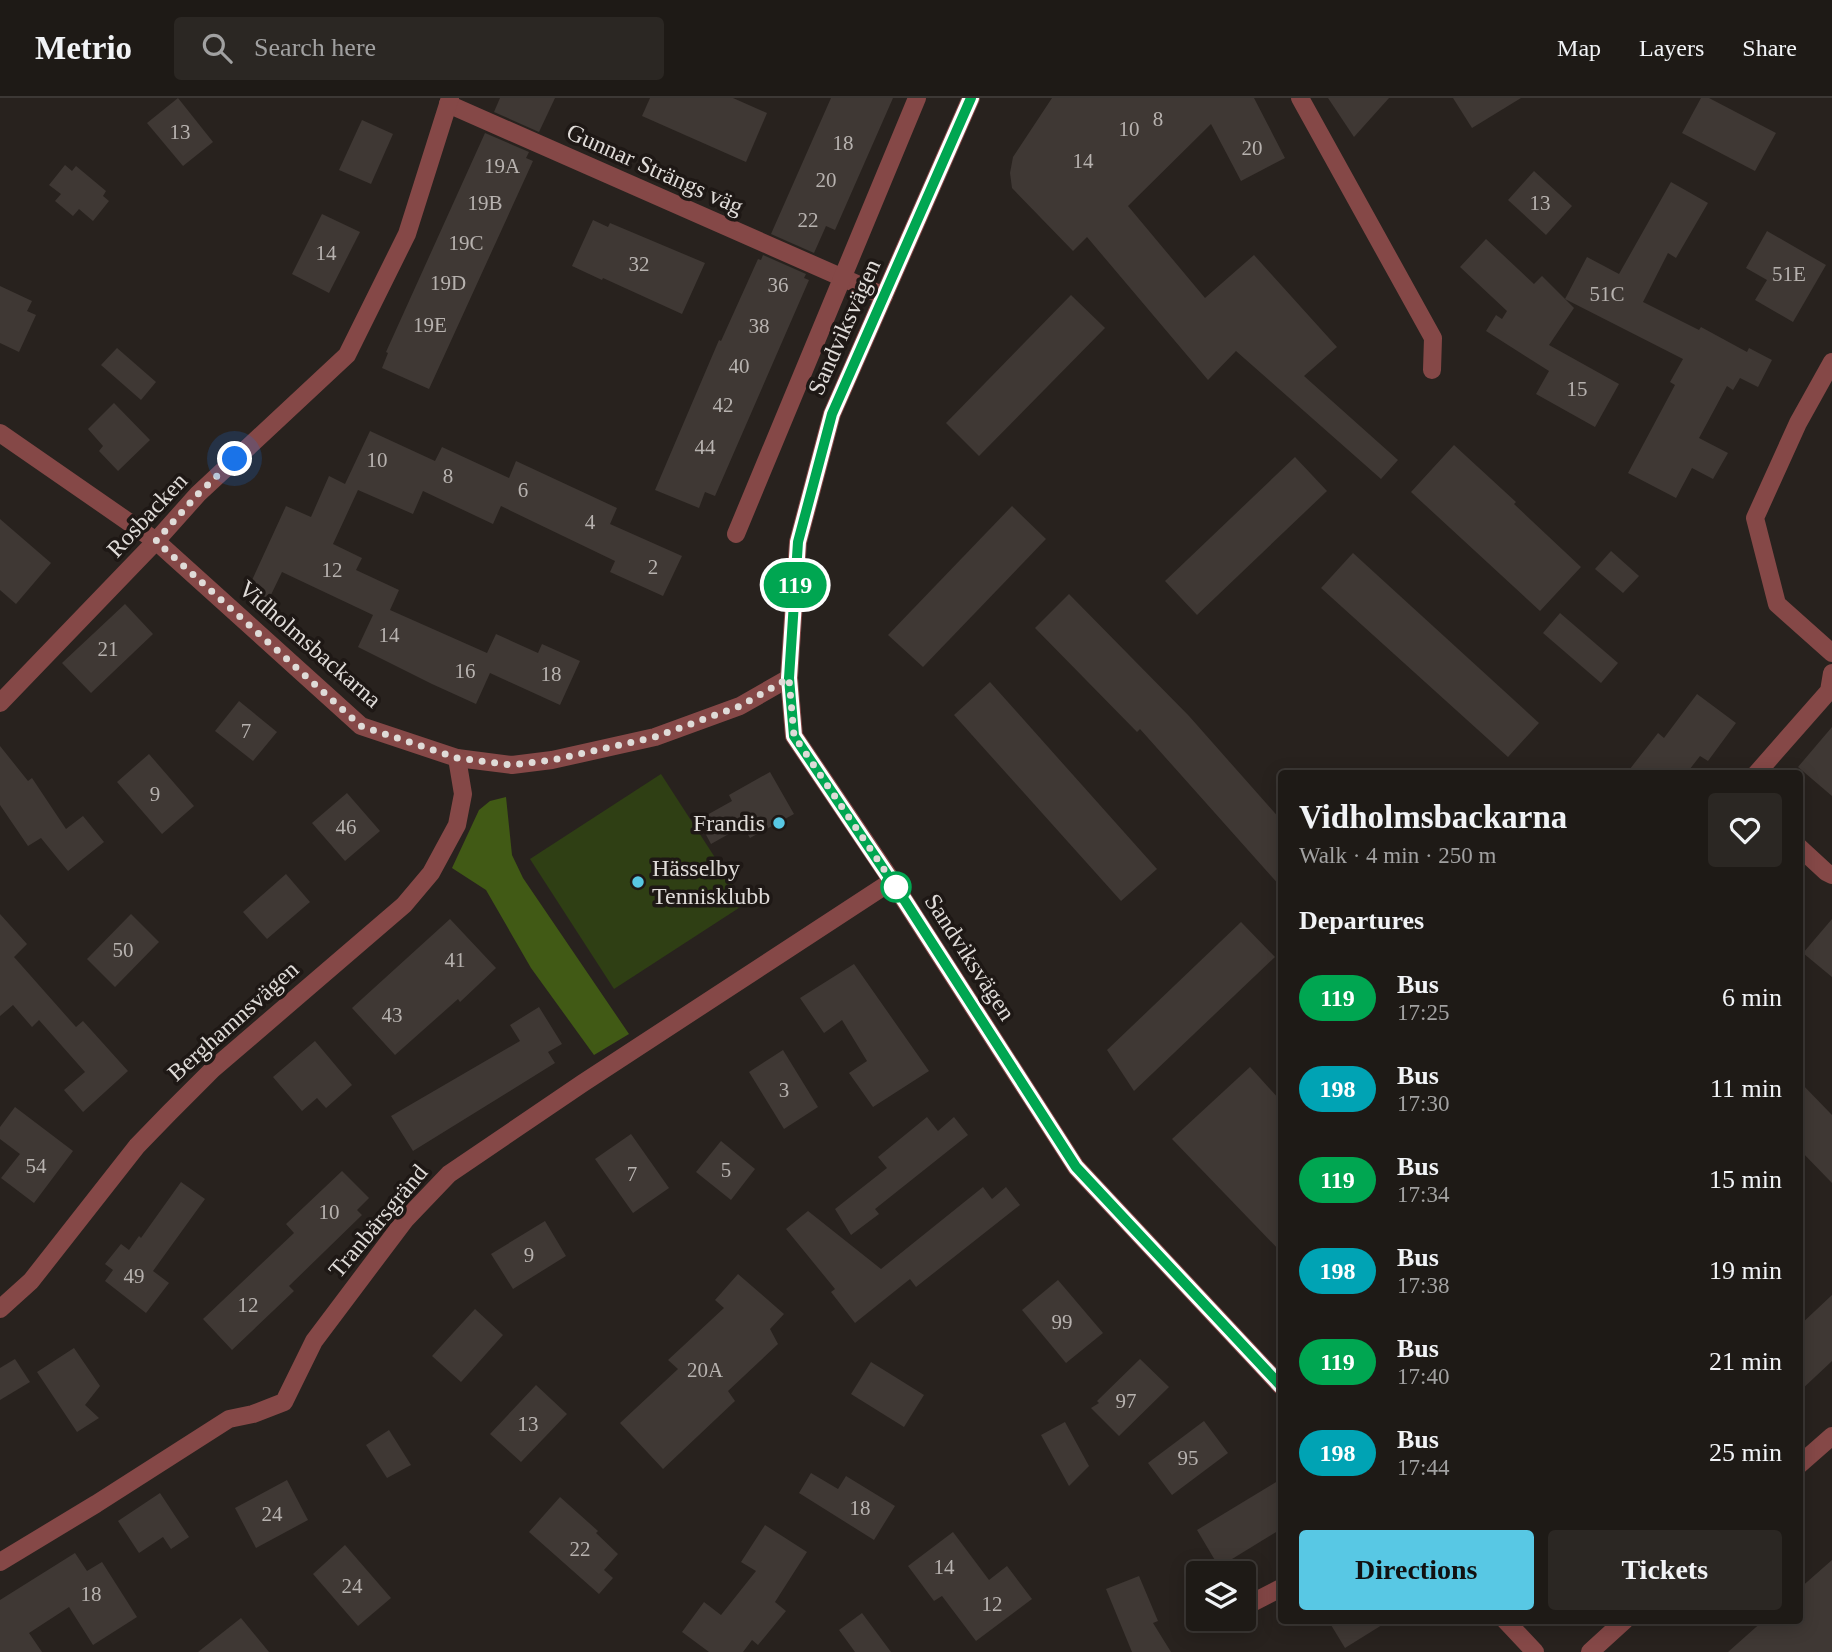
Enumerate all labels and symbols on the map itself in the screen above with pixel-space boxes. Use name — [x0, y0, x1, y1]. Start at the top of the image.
house number: 8 — [1153, 107, 1163, 131]
house number: 10 — [1119, 117, 1140, 141]
street label: Gunnar Strängs väg — [563, 118, 747, 220]
house number: 13 — [170, 120, 191, 144]
house number: 18 — [833, 131, 854, 155]
house number: 20 — [1242, 136, 1263, 160]
house number: 14 — [1073, 149, 1094, 173]
house number: 19A — [484, 154, 521, 178]
house number: 20 — [816, 168, 837, 192]
house number: 19B — [467, 191, 503, 215]
house number: 13 — [1530, 191, 1551, 215]
house number: 22 — [798, 208, 819, 232]
house number: 19C — [448, 231, 484, 255]
house number: 14 — [316, 241, 337, 265]
house number: 32 — [629, 252, 650, 276]
street label: Sandviksvägen — [803, 255, 885, 399]
house number: 51E — [1772, 262, 1806, 286]
house number: 19D — [430, 271, 466, 295]
house number: 36 — [768, 273, 789, 297]
house number: 51C — [1589, 282, 1625, 306]
house number: 19E — [413, 313, 447, 337]
house number: 38 — [749, 314, 770, 338]
house number: 40 — [729, 354, 750, 378]
house number: 15 — [1567, 377, 1588, 401]
house number: 42 — [713, 393, 734, 417]
house number: 44 — [695, 435, 716, 459]
your location — [217, 441, 252, 476]
house number: 10 — [367, 448, 388, 472]
house number: 8 — [443, 464, 453, 488]
street label: Rosbacken — [102, 468, 192, 562]
house number: 6 — [518, 478, 528, 502]
house number: 4 — [585, 510, 596, 534]
house number: 2 — [648, 555, 658, 579]
house number: 12 — [322, 558, 343, 582]
line badge: 119 — [755, 562, 835, 608]
street label: Vidholmsbackarna — [234, 575, 387, 713]
house number: 14 — [379, 623, 400, 647]
house number: 21 — [98, 637, 119, 661]
house number: 16 — [455, 659, 476, 683]
house number: 18 — [541, 662, 562, 686]
house number: 7 — [241, 719, 251, 743]
house number: 9 — [150, 782, 160, 806]
place label: Frandis — [693, 810, 765, 836]
house number: 46 — [336, 815, 357, 839]
marker: Frandis — [771, 815, 787, 831]
place label: Hässelby Tennisklubb — [652, 855, 770, 909]
unlabelled marker — [881, 872, 911, 902]
marker: Hässelby Tennisklubb — [630, 874, 646, 890]
street label: Sandviksvägen — [920, 889, 1020, 1025]
house number: 50 — [113, 938, 134, 962]
house number: 41 — [445, 948, 466, 972]
street label: Berghamnsvägen — [163, 956, 303, 1086]
house number: 43 — [382, 1003, 403, 1027]
house number: 3 — [779, 1078, 789, 1102]
house number: 54 — [26, 1154, 47, 1178]
house number: 5 — [721, 1158, 731, 1182]
street label: Tranbärsgränd — [323, 1159, 433, 1283]
house number: 7 — [627, 1162, 637, 1186]
house number: 10 — [319, 1200, 340, 1224]
house number: 9 — [524, 1243, 534, 1267]
house number: 49 — [124, 1264, 145, 1288]
house number: 12 — [238, 1293, 259, 1317]
house number: 99 — [1052, 1310, 1073, 1334]
house number: 20A — [687, 1358, 724, 1382]
house number: 97 — [1116, 1389, 1137, 1413]
house number: 13 — [518, 1412, 539, 1436]
house number: 95 — [1178, 1446, 1199, 1470]
house number: 18 — [850, 1496, 871, 1520]
house number: 24 — [262, 1502, 283, 1526]
house number: 22 — [570, 1537, 591, 1561]
house number: 14 — [934, 1555, 955, 1579]
house number: 24 — [342, 1574, 363, 1598]
house number: 18 — [81, 1582, 102, 1606]
house number: 12 — [982, 1592, 1003, 1616]

